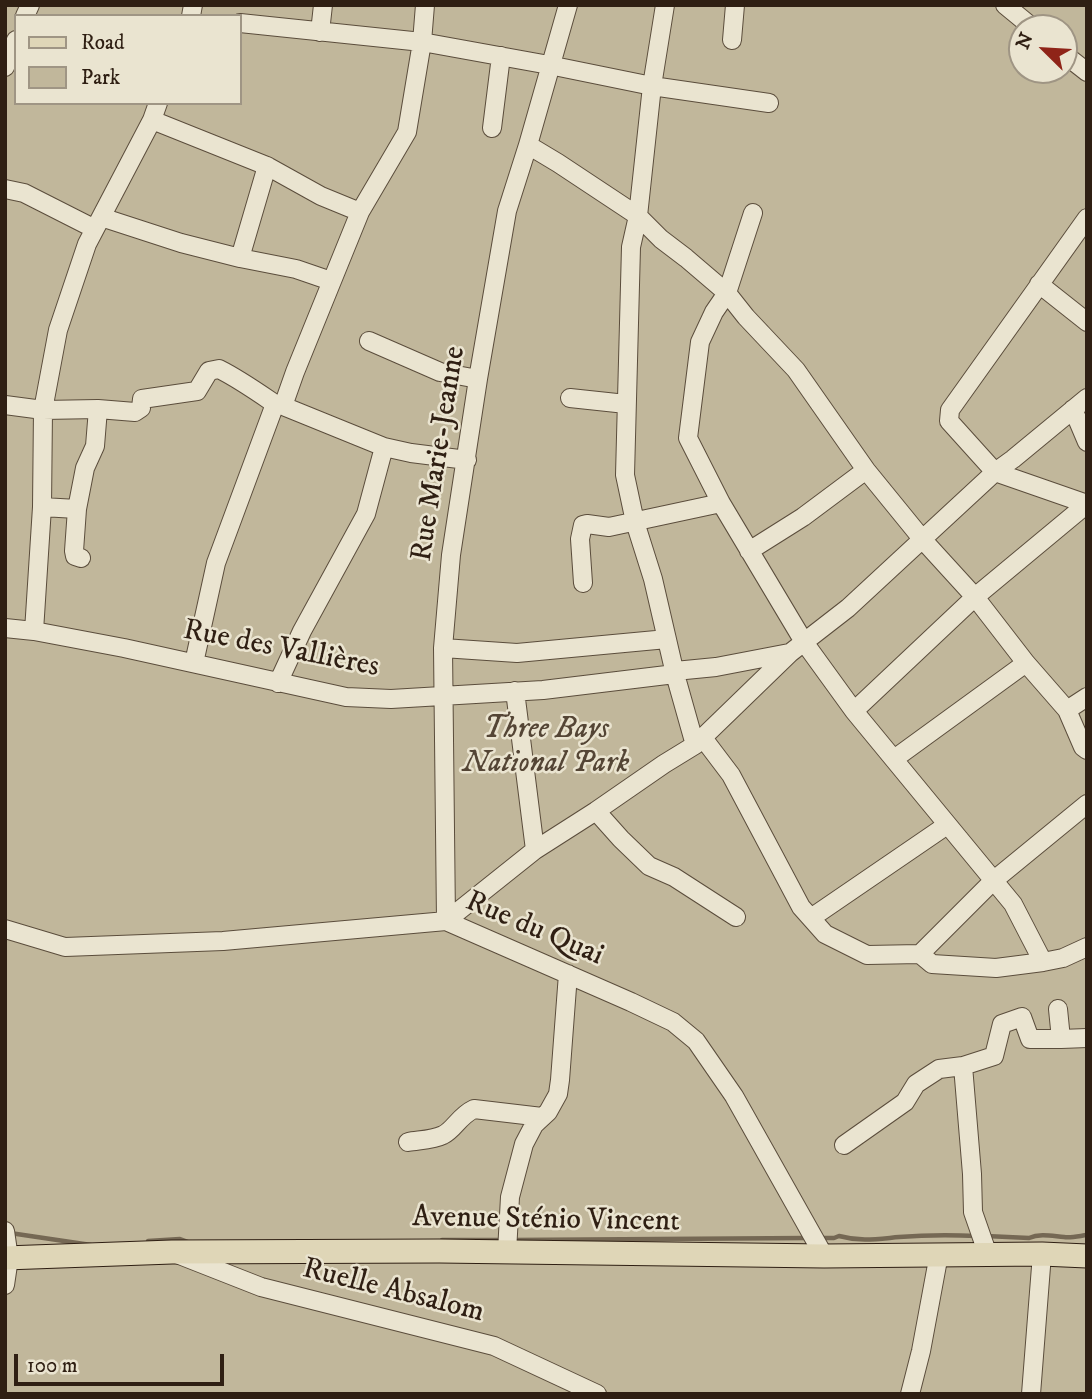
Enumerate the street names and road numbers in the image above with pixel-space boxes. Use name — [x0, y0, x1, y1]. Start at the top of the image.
street label: Rue Marie-Jeanne — [405, 344, 475, 564]
street label: Rue des Vallières — [180, 613, 382, 687]
street label: Rue du Quai — [460, 885, 608, 975]
street label: Avenue Sténio Vincent — [412, 1201, 680, 1241]
street label: Ruelle Absalom — [299, 1252, 487, 1332]

